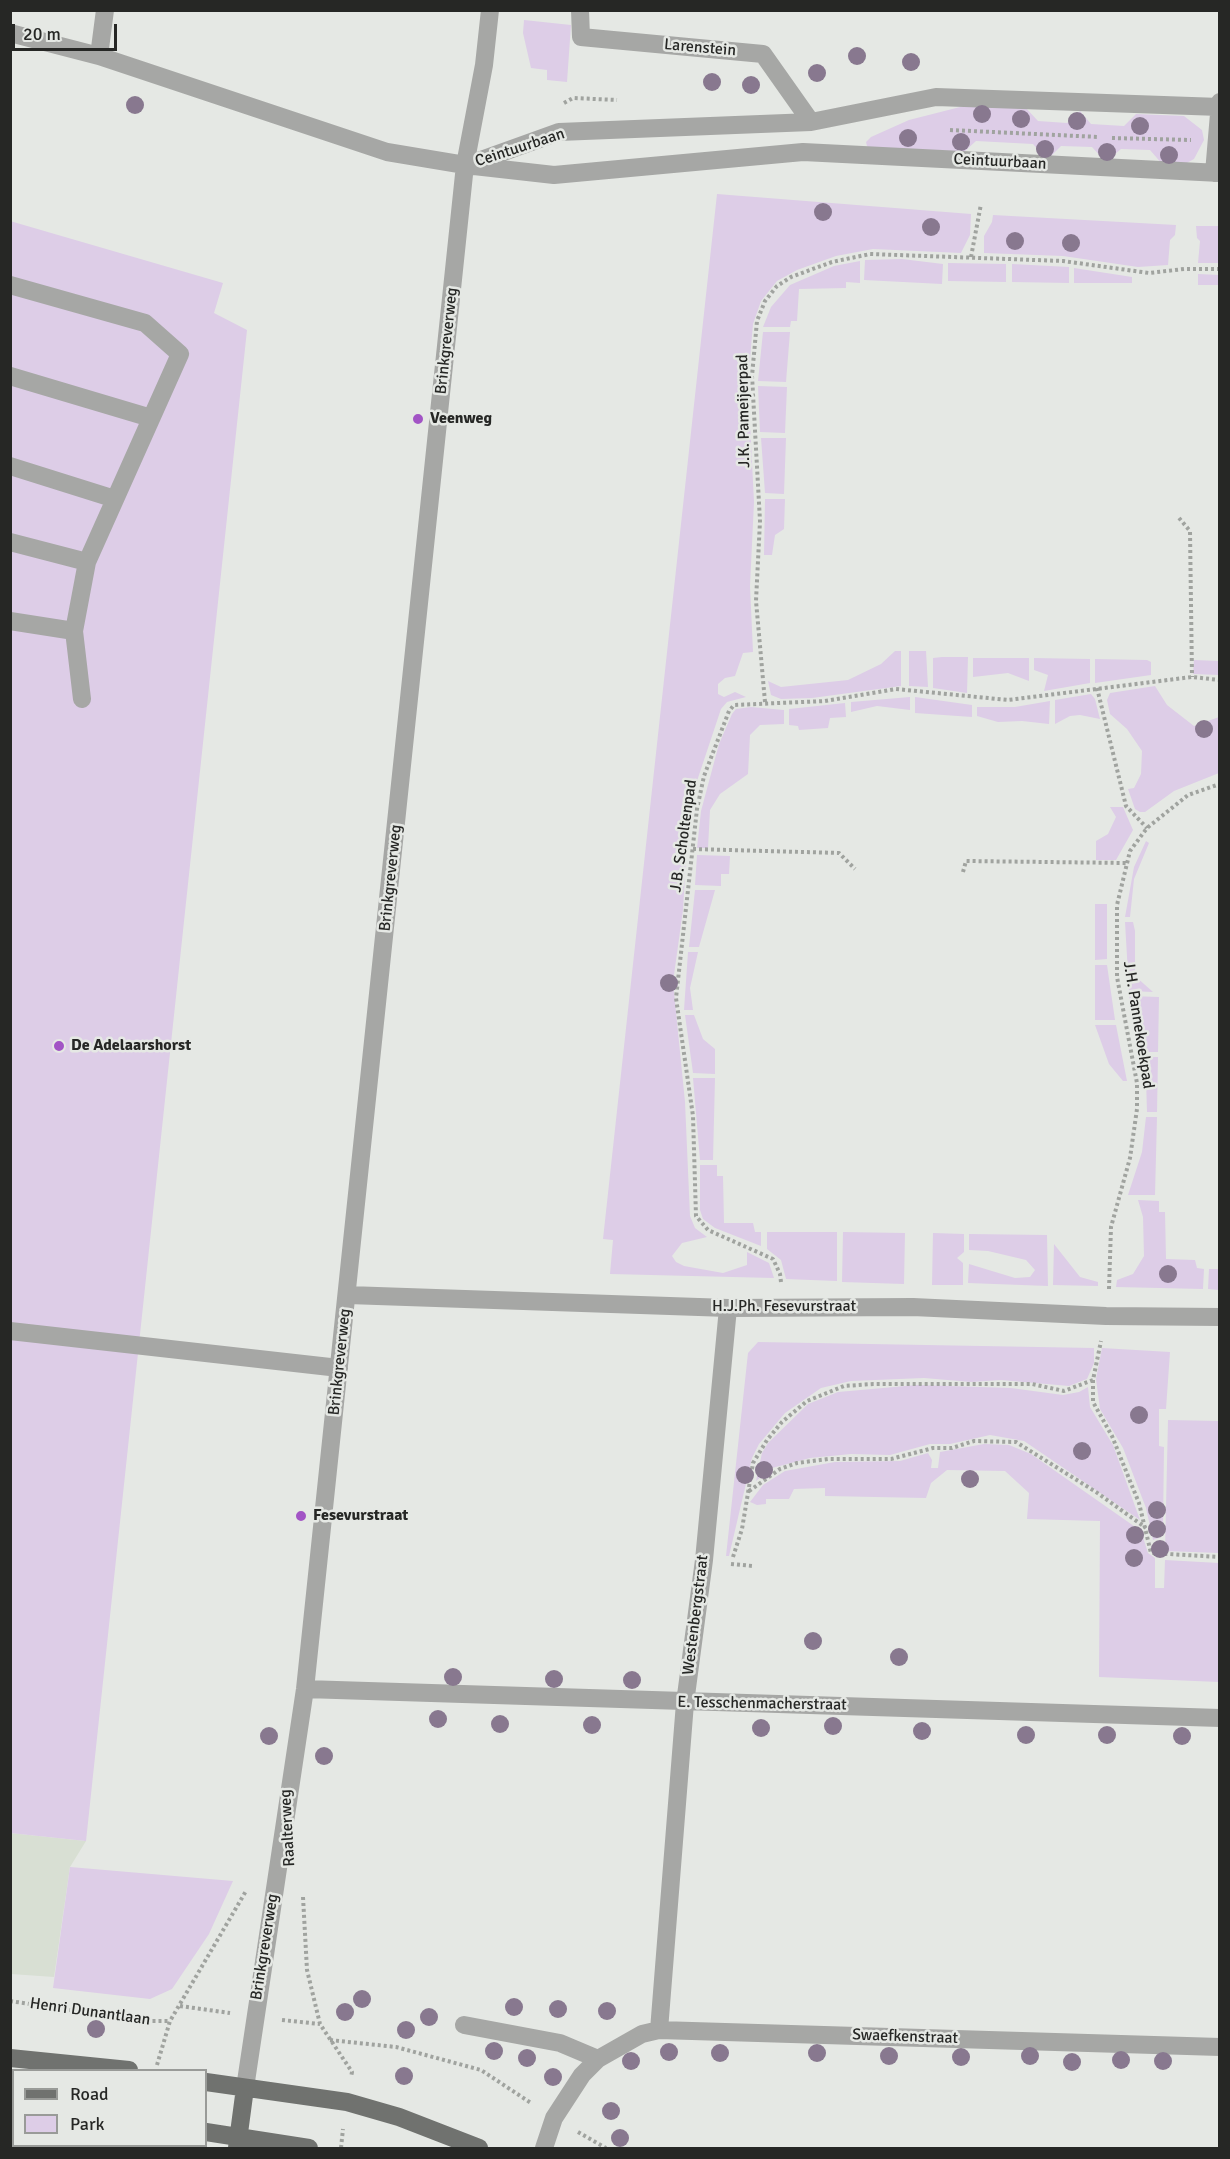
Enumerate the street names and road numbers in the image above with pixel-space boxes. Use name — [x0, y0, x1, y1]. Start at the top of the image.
street label: Larenstein — [663, 35, 737, 61]
street label: Ceintuurbaan — [473, 125, 567, 171]
street label: Ceintuurbaan — [953, 150, 1047, 174]
street label: Brinkgreverweg — [432, 287, 462, 395]
street label: J.K. Pameijerpad — [733, 354, 755, 468]
street label: J.B. Scholtenpad — [667, 778, 701, 894]
street label: Brinkgreverweg — [376, 824, 406, 932]
street label: J.H. Pannekoekpad — [1118, 960, 1158, 1090]
street label: H.J.Ph. Fesevurstraat — [712, 1297, 856, 1317]
street label: Brinkgreverweg — [325, 1308, 355, 1416]
street label: Westenbergstraat — [679, 1554, 713, 1676]
street label: E. Tesschenmacherstraat — [677, 1693, 847, 1715]
street label: Raalterweg — [276, 1789, 300, 1867]
street label: Brinkgreverweg — [247, 1892, 283, 2002]
street label: Henri Dunantlaan — [28, 1994, 152, 2030]
street label: Swaefkenstraat — [852, 2026, 958, 2048]

